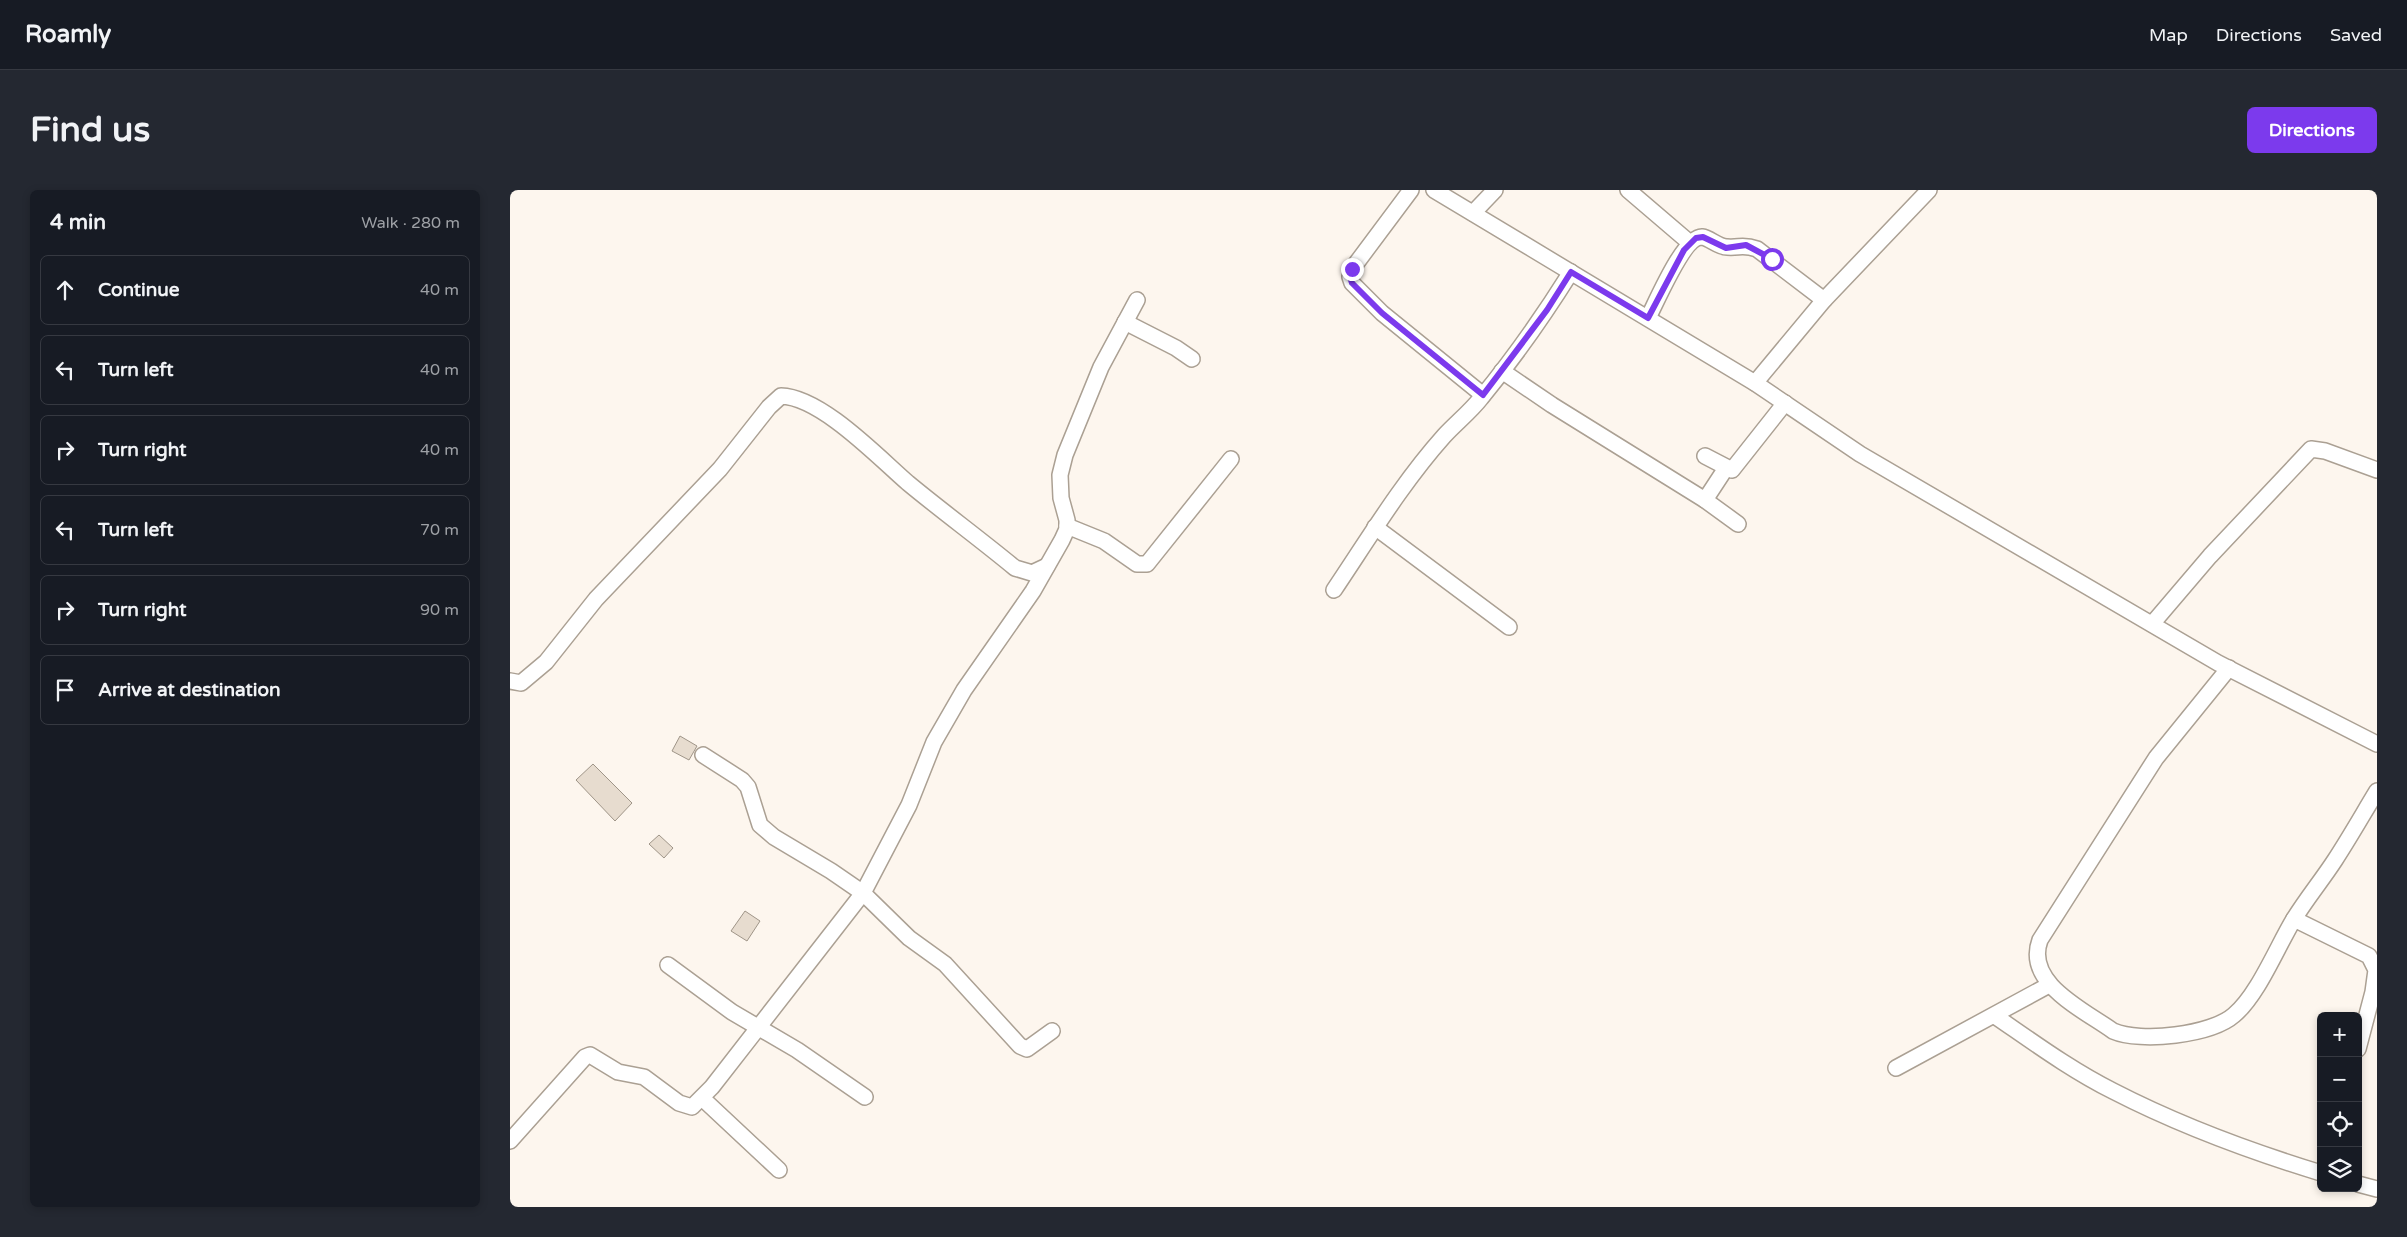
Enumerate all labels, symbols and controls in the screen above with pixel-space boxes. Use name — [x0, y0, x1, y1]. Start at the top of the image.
text: Roamly — [25, 20, 111, 49]
text: Map — [2149, 24, 2188, 46]
text: Directions — [2216, 24, 2302, 46]
text: Saved — [2330, 24, 2382, 46]
button: Directions — [2247, 107, 2377, 153]
text: Find us — [30, 109, 150, 151]
text: 4 min — [50, 210, 106, 235]
text: Walk · 280 m — [361, 213, 460, 233]
route start — [1761, 248, 1784, 271]
route end — [1341, 258, 1364, 281]
icon: ahead — [51, 276, 79, 304]
text: Continue — [98, 279, 180, 301]
text: 40 m — [420, 280, 459, 300]
icon: left — [51, 356, 79, 384]
text: Turn left — [98, 359, 174, 381]
text: 40 m — [420, 360, 459, 380]
icon: right — [51, 436, 79, 464]
text: Turn right — [98, 439, 186, 461]
text: 40 m — [420, 440, 459, 460]
icon: left — [51, 516, 79, 544]
text: Turn left — [98, 519, 174, 541]
text: 70 m — [420, 520, 459, 540]
icon: right — [51, 596, 79, 624]
text: Turn right — [98, 599, 186, 621]
text: 90 m — [420, 600, 459, 620]
icon: arrive — [51, 676, 79, 704]
text: Arrive at destination — [98, 679, 281, 701]
map controls — [2317, 1012, 2362, 1192]
button: + — [2317, 1012, 2362, 1057]
button: − — [2317, 1057, 2362, 1102]
button: locate — [2317, 1102, 2362, 1147]
button: layers — [2317, 1147, 2362, 1192]

